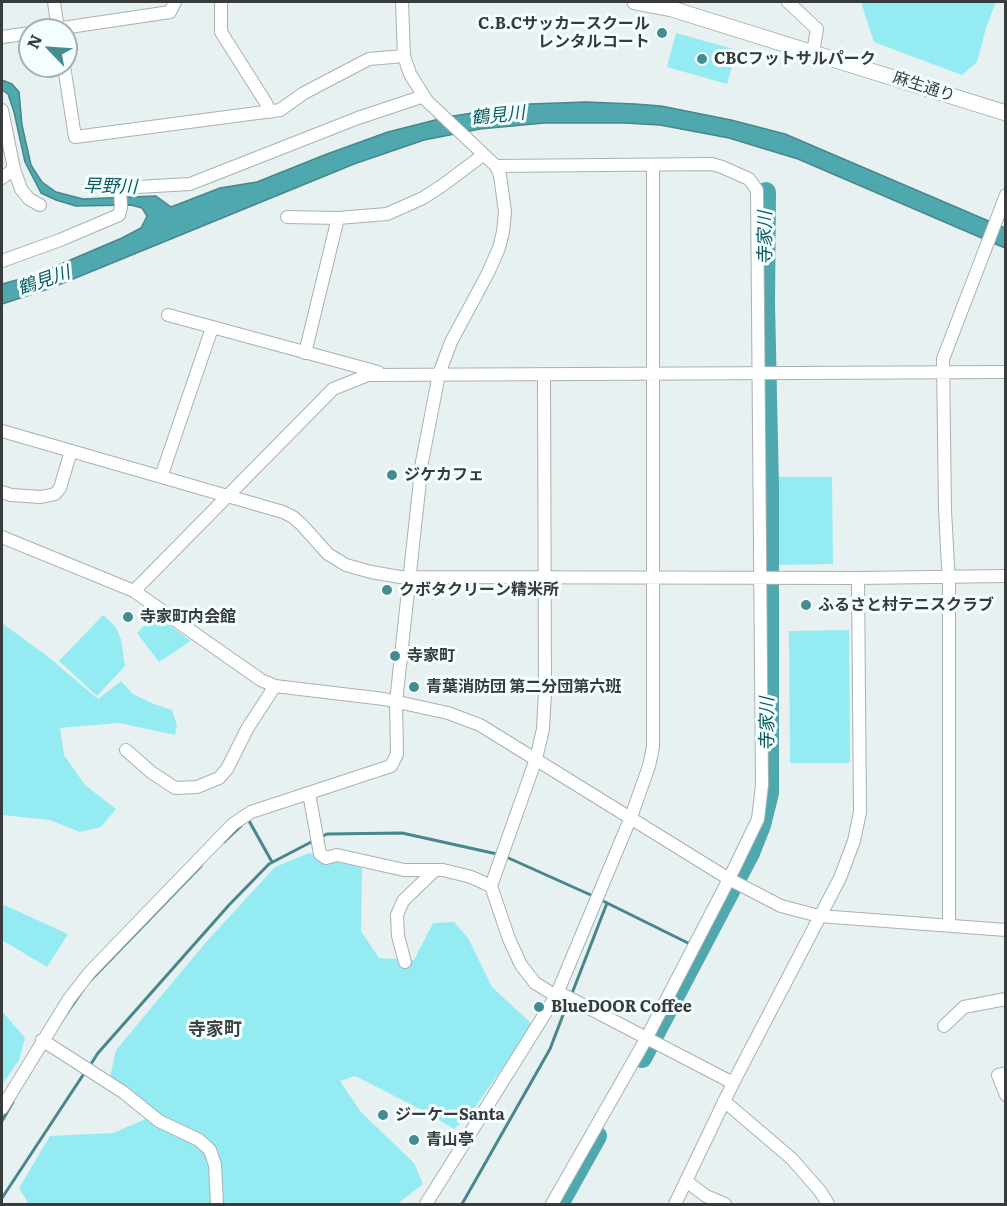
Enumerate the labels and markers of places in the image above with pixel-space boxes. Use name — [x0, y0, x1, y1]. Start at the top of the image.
place label: C.B.Cサッカースクール レンタルコート — [478, 14, 650, 52]
marker: C.B.Cサッカースクール レンタルコート — [655, 26, 669, 40]
place label: CBCフットサルパーク — [714, 49, 876, 69]
marker: CBCフットサルパーク — [695, 52, 709, 66]
place label: ジケカフェ — [404, 465, 484, 485]
marker: ジケカフェ — [385, 468, 399, 482]
place label: クボタクリーン精米所 — [399, 580, 559, 600]
marker: クボタクリーン精米所 — [380, 583, 394, 597]
place label: ふるさと村テニスクラブ — [818, 595, 994, 615]
marker: ふるさと村テニスクラブ — [799, 598, 813, 612]
place label: 寺家町内会館 — [140, 607, 236, 627]
marker: 寺家町内会館 — [121, 610, 135, 624]
place label: 寺家町 — [407, 646, 455, 666]
marker: 寺家町 — [388, 649, 402, 663]
place label: 青葉消防団 第二分団第六班 — [426, 677, 621, 697]
marker: 青葉消防団 第二分団第六班 — [407, 680, 421, 694]
place label: BlueDOOR Coffee — [551, 997, 692, 1017]
marker: BlueDOOR Coffee — [532, 1000, 546, 1014]
place label: ジーケーSanta — [395, 1105, 505, 1125]
marker: ジーケーSanta — [376, 1108, 390, 1122]
place label: 青山亭 — [426, 1130, 474, 1150]
marker: 青山亭 — [407, 1133, 421, 1147]

